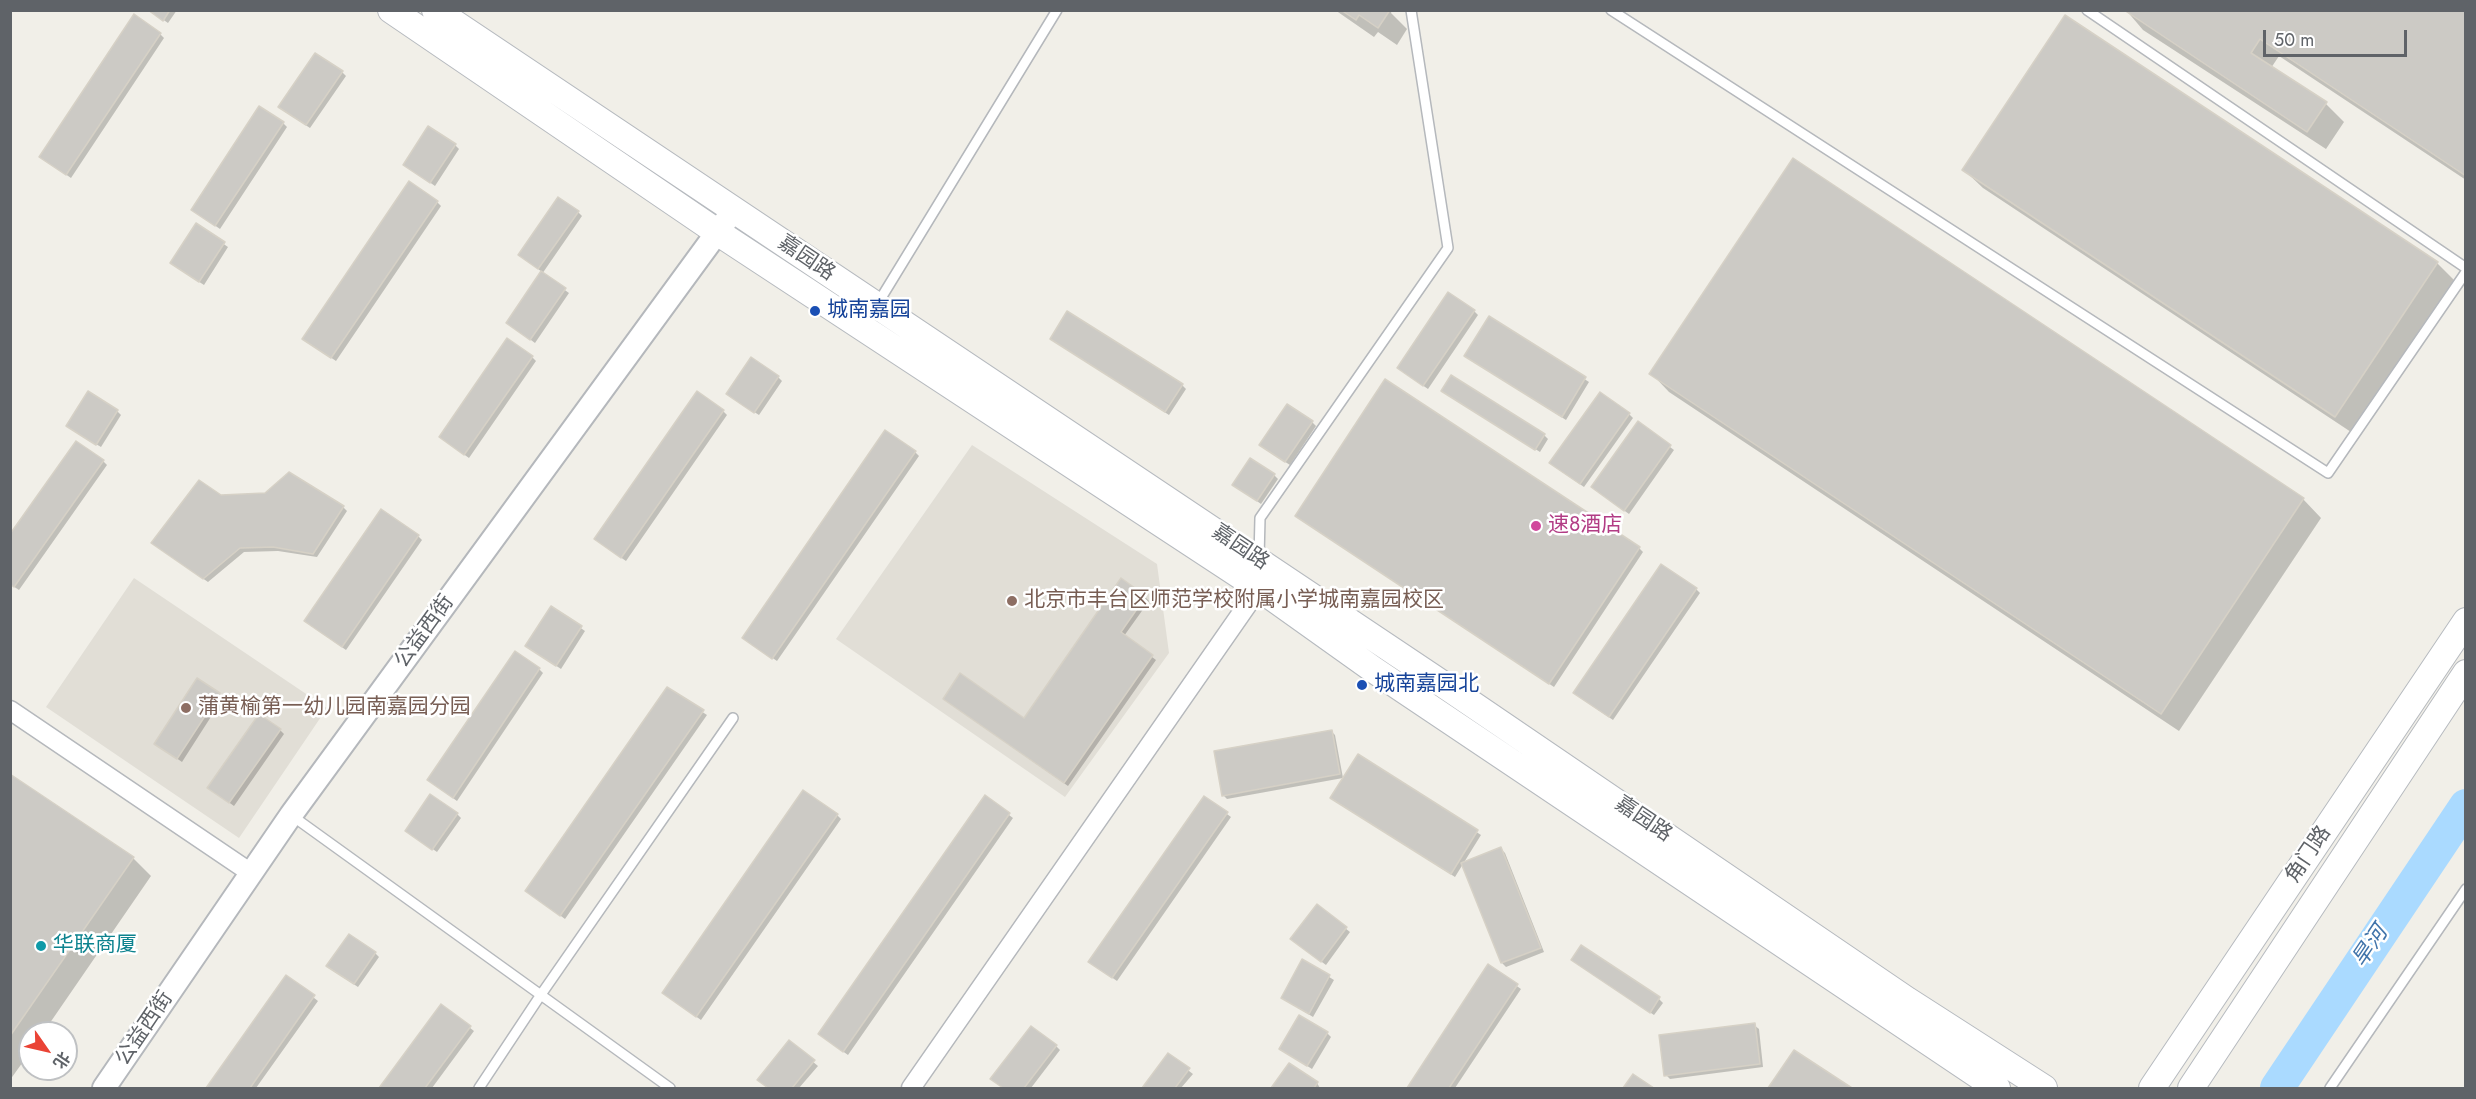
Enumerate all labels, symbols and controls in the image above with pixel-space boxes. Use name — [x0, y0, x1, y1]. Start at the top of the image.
scale bar — [2266, 18, 2410, 56]
text: 50 m — [2274, 27, 2314, 53]
street label: 嘉园路 — [773, 231, 839, 287]
place label: 城南嘉园 — [827, 298, 911, 324]
marker: 城南嘉园 — [808, 304, 822, 318]
place label: 速8酒店 — [1548, 513, 1622, 539]
marker: 速8酒店 — [1529, 519, 1543, 533]
street label: 嘉园路 — [1207, 520, 1273, 576]
place label: 北京市丰台区师范学校附属小学城南嘉园校区 — [1024, 588, 1444, 614]
street label: 公益西街 — [390, 591, 460, 673]
marker: 北京市丰台区师范学校附属小学城南嘉园校区 — [1005, 594, 1019, 608]
place label: 城南嘉园北 — [1374, 672, 1479, 698]
marker: 城南嘉园北 — [1355, 678, 1369, 692]
place label: 蒲黄榆第一幼儿园南嘉园分园 — [198, 695, 471, 721]
marker: 蒲黄榆第一幼儿园南嘉园分园 — [179, 701, 193, 715]
street label: 嘉园路 — [1610, 792, 1676, 848]
street label: 角门路 — [2281, 822, 2337, 888]
water label: 旱河 — [2348, 921, 2394, 973]
place label: 华联商厦 — [53, 933, 137, 959]
marker: 华联商厦 — [34, 939, 48, 953]
street label: 公益西街 — [111, 987, 179, 1071]
north arrow — [18, 1021, 78, 1081]
text: 北 — [48, 1047, 76, 1073]

